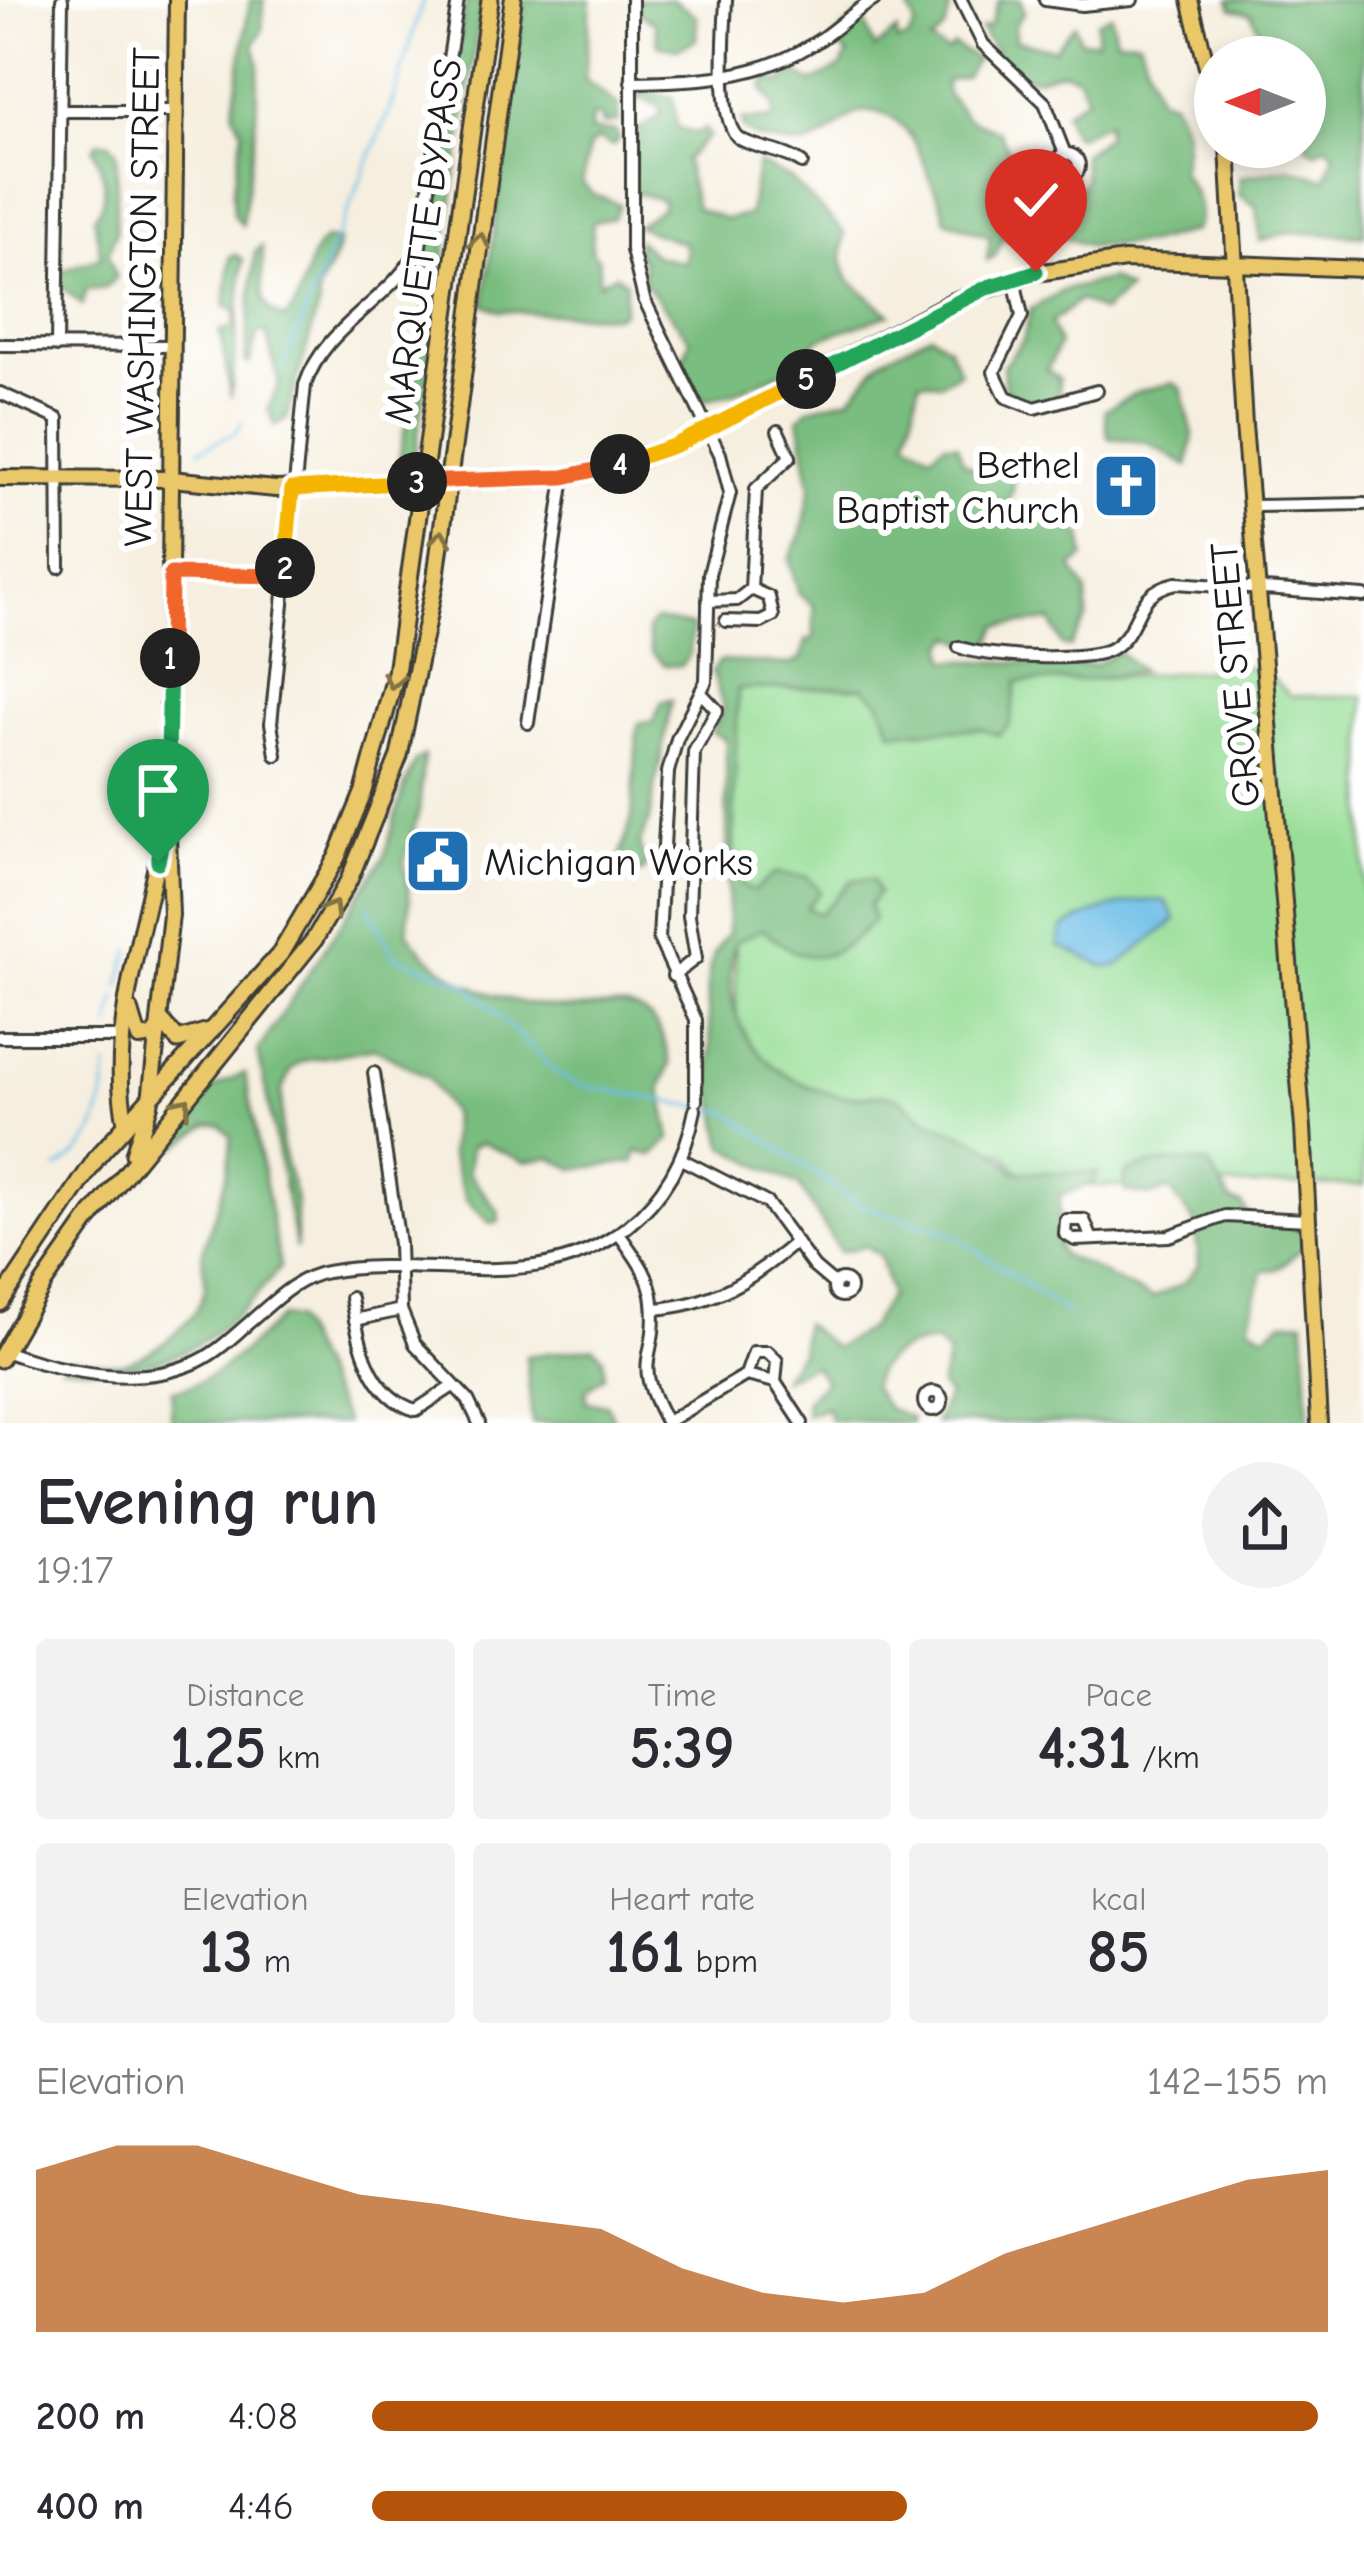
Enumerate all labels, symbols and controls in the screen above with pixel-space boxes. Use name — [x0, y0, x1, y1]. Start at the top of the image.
north arrow — [1194, 36, 1326, 168]
map controls — [1194, 36, 1326, 168]
street label: WEST WASHINGTON STREET — [116, 47, 169, 547]
street label: MARQUETTE BYPASS — [376, 56, 471, 427]
pin — [985, 149, 1087, 272]
icon: check — [1003, 167, 1069, 233]
one-way arrow — [466, 231, 492, 250]
pin: 5 — [776, 349, 836, 409]
text: 5 — [797, 360, 815, 398]
pin: 4 — [590, 434, 650, 494]
place label: Bethel Baptist Church — [836, 443, 1080, 533]
text: 4 — [612, 445, 628, 483]
church icon: Bethel Baptist Church — [1091, 451, 1161, 521]
pin: 3 — [387, 452, 447, 512]
text: 3 — [409, 463, 425, 501]
one-way arrow — [427, 528, 453, 548]
pin: 2 — [255, 538, 315, 598]
street label: GROVE STREET — [1202, 541, 1269, 809]
text: 2 — [277, 549, 293, 587]
pin: 1 — [140, 628, 200, 688]
text: 1 — [164, 639, 176, 677]
one-way arrow — [382, 670, 407, 690]
pin — [107, 739, 209, 862]
icon: arrive — [125, 757, 191, 823]
public building icon: Michigan Works — [403, 826, 473, 896]
place label: Michigan Works — [484, 840, 753, 885]
one-way arrow — [318, 900, 340, 922]
one-way arrow — [169, 1097, 190, 1119]
button: share — [1202, 1462, 1328, 1588]
text: Evening run — [36, 1465, 378, 1541]
text: 19:17 — [36, 1548, 113, 1593]
text: Distance — [186, 1676, 304, 1714]
text: Time — [648, 1676, 716, 1714]
text: Pace — [1085, 1676, 1152, 1714]
text: 1.25 — [170, 1714, 266, 1783]
text: 5:39 — [629, 1714, 735, 1783]
text: 4:31 — [1037, 1714, 1131, 1783]
text: km — [266, 1738, 321, 1776]
text: /km — [1131, 1738, 1200, 1776]
text: Elevation — [182, 1880, 309, 1918]
text: Heart rate — [609, 1880, 755, 1918]
text: kcal — [1091, 1880, 1146, 1918]
text: 13 — [200, 1918, 253, 1987]
text: 161 — [606, 1918, 685, 1987]
text: 85 — [1087, 1918, 1150, 1987]
text: m — [253, 1942, 291, 1980]
text: bpm — [685, 1942, 758, 1980]
text: Elevation — [36, 2059, 185, 2104]
text: 142–155 m — [1147, 2059, 1328, 2104]
text: 200 m — [36, 2394, 145, 2439]
text: 4:08 — [228, 2394, 298, 2439]
text: 400 m — [36, 2484, 144, 2529]
text: 4:46 — [228, 2484, 294, 2529]

